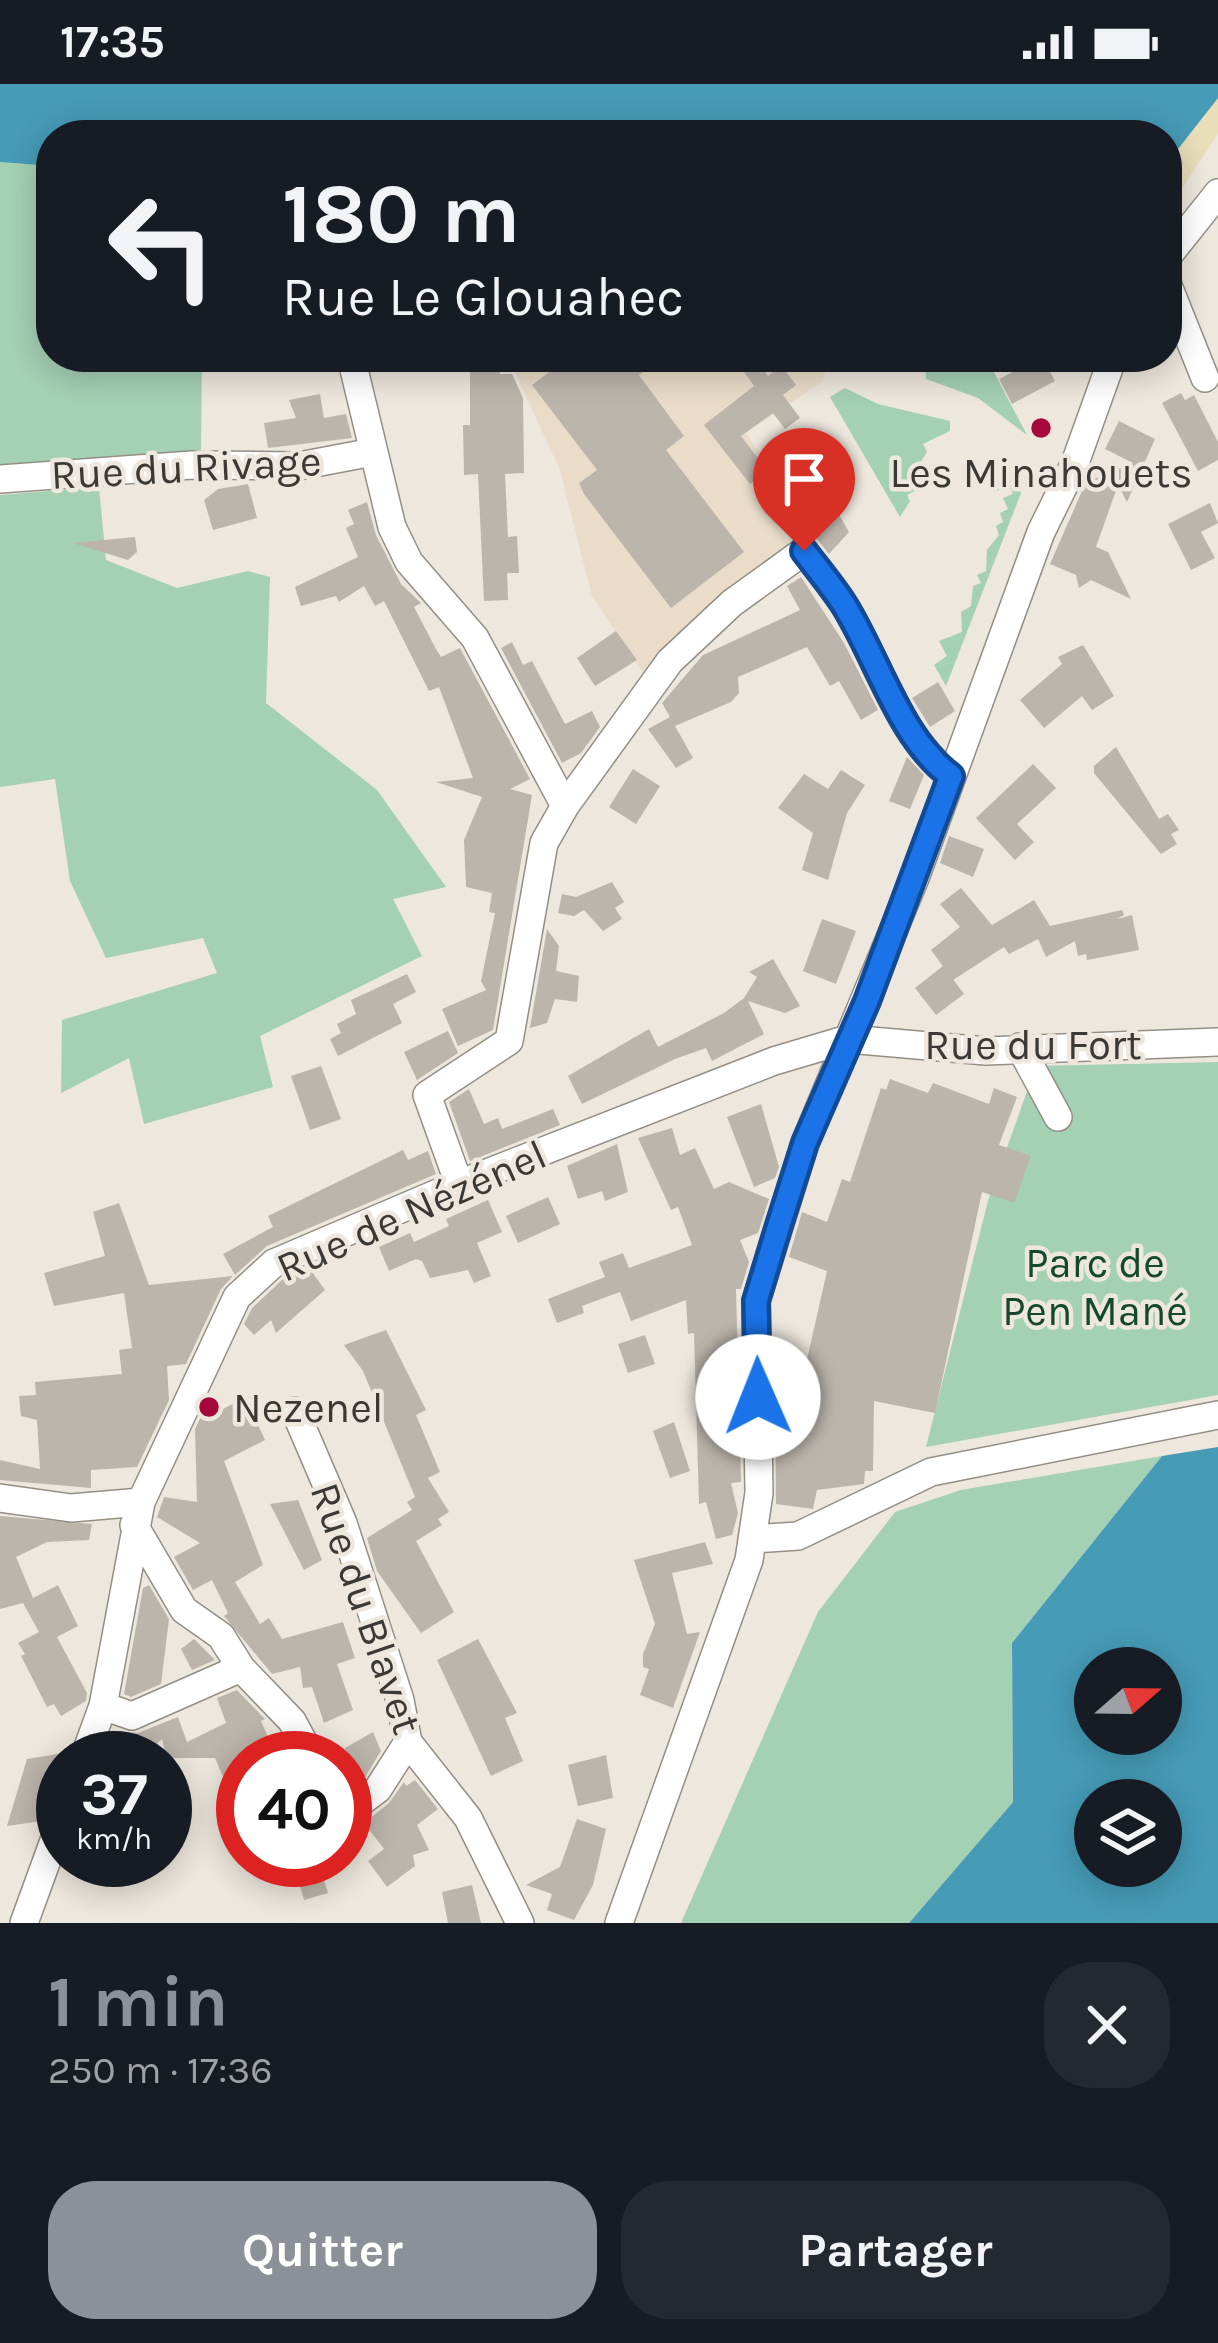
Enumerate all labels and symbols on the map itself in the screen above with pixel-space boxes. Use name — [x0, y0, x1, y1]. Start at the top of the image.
marker: Les Minahouets — [1028, 415, 1054, 441]
pin — [753, 428, 855, 551]
street label: Rue du Rivage — [50, 436, 323, 500]
place label: Les Minahouets — [890, 448, 1192, 498]
street label: Rue du Fort — [924, 1020, 1142, 1070]
street label: Rue de Nézénel — [269, 1129, 554, 1293]
park label: Parc de Pen Mané — [1002, 1238, 1188, 1336]
position arrow — [695, 1334, 821, 1460]
place label: Nezenel — [233, 1383, 383, 1433]
marker: Nezenel — [196, 1394, 222, 1420]
street label: Rue du Blavet — [300, 1476, 432, 1741]
north arrow — [1074, 1647, 1182, 1755]
speed limit sign: 40 — [216, 1731, 372, 1887]

